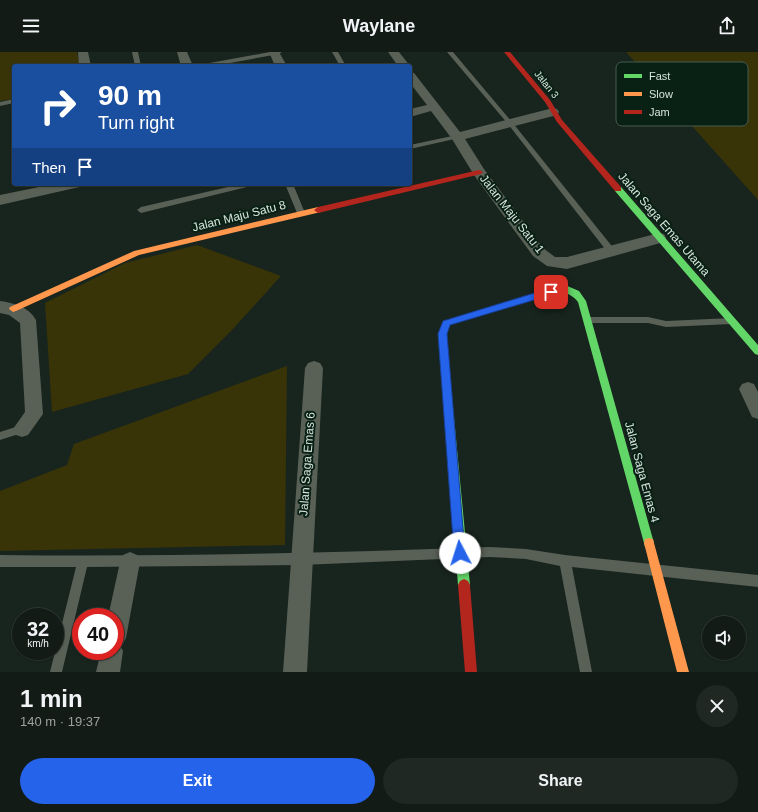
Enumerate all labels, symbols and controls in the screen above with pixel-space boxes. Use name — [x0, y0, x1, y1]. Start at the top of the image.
icon: menu — [20, 15, 42, 37]
icon: share — [716, 15, 738, 37]
text: Waylane — [343, 16, 415, 36]
legend — [616, 62, 748, 126]
street label: Jalan 3 — [532, 68, 561, 101]
text: Fast — [649, 70, 670, 82]
icon: right — [32, 80, 84, 132]
text: 90 m — [98, 80, 162, 111]
text: Slow — [649, 88, 673, 100]
text: Jam — [649, 106, 670, 118]
text: Turn right — [98, 113, 174, 133]
icon: arrive — [74, 156, 96, 178]
text: Then — [32, 159, 66, 176]
street label: Jalan Saga Emas Utama — [615, 169, 713, 279]
street label: Jalan Maju Satu 1 — [477, 172, 547, 256]
street label: Jalan Maju Satu 8 — [191, 198, 288, 234]
pin — [534, 275, 568, 309]
icon: arrive — [540, 281, 562, 303]
street label: Jalan Saga Emas 6 — [296, 411, 318, 516]
street label: Jalan Saga Emas 4 — [622, 420, 662, 524]
position arrow — [439, 532, 481, 574]
speed limit sign: 40 — [72, 608, 124, 660]
map controls — [702, 616, 746, 660]
button: sound — [702, 616, 746, 660]
text: 32 — [27, 618, 49, 640]
text: km/h — [27, 638, 49, 649]
text: 1 min — [20, 685, 83, 712]
button: close — [696, 685, 738, 727]
text: 140 m · 19:37 — [20, 714, 100, 729]
button: Exit — [20, 758, 375, 804]
button: Share — [383, 758, 738, 804]

